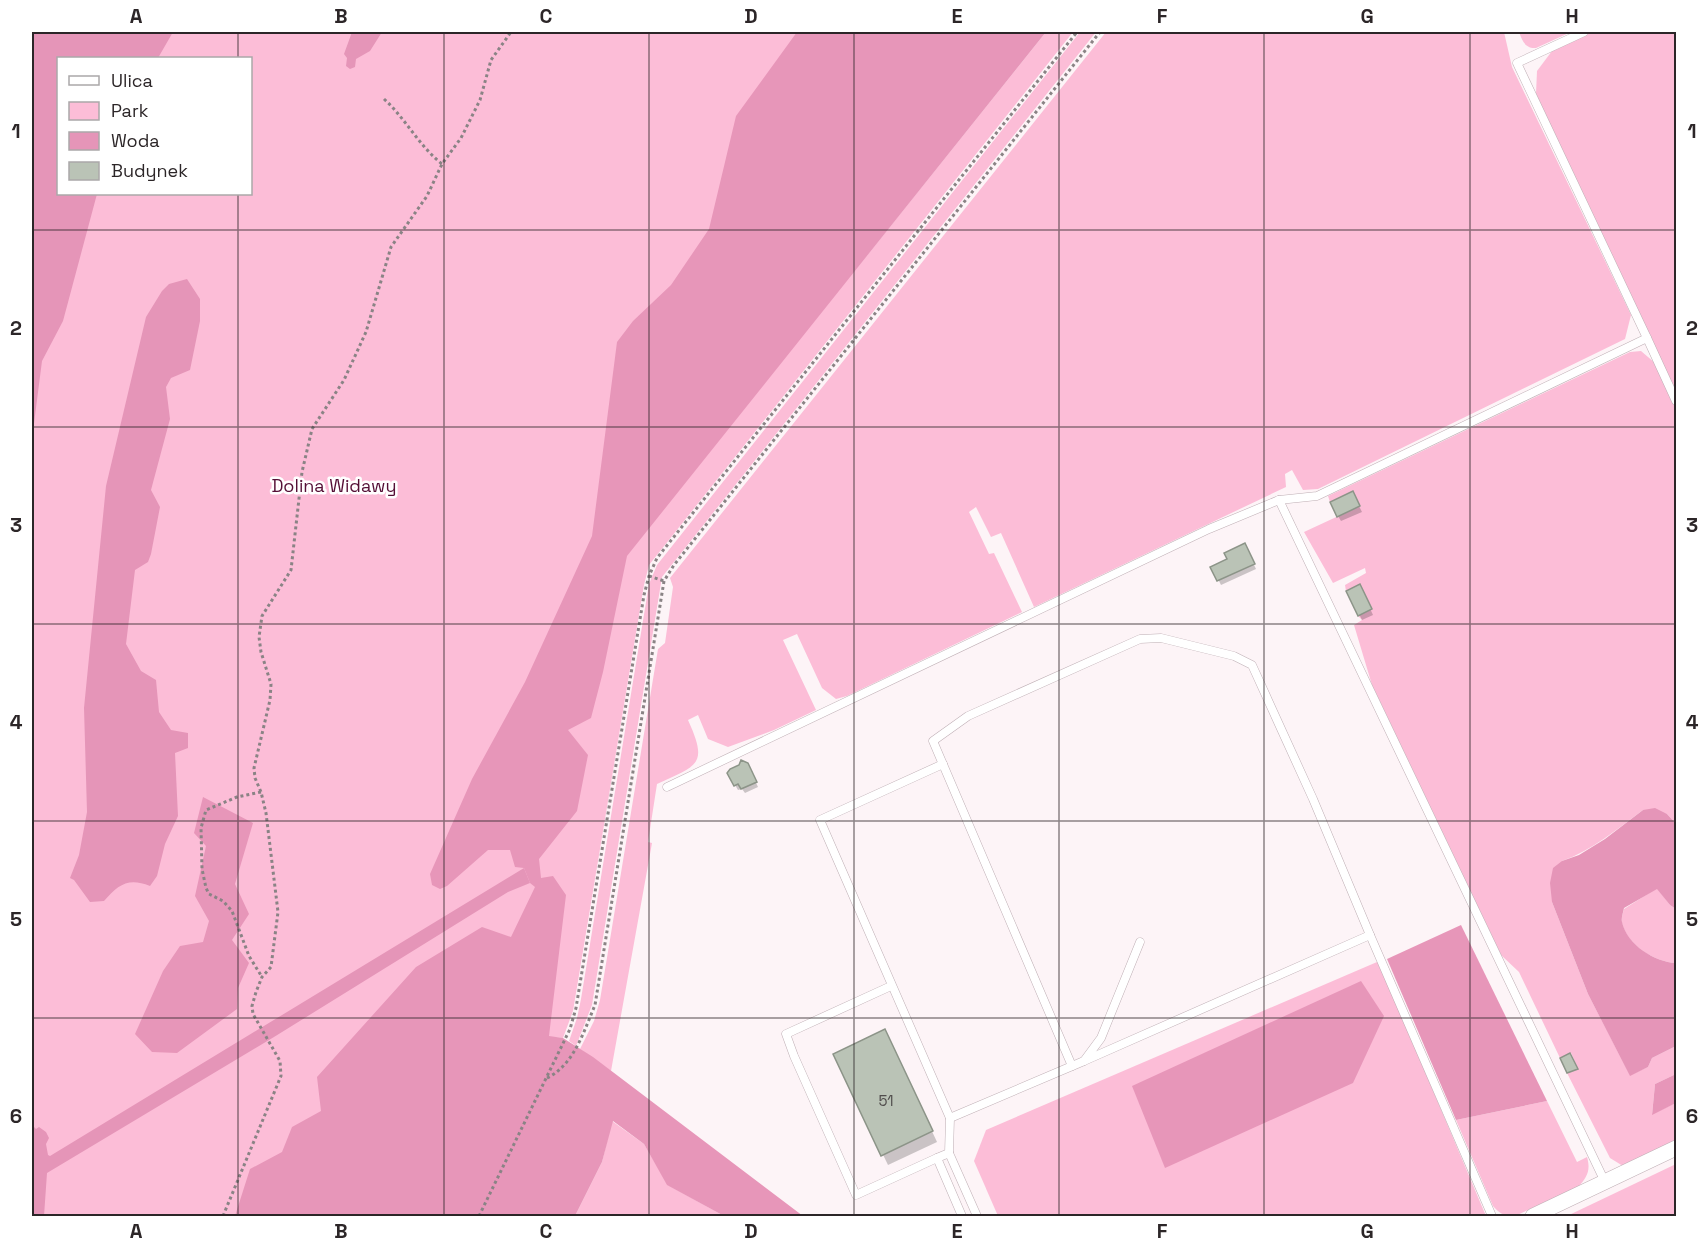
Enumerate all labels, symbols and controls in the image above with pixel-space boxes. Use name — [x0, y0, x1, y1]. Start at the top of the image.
text: A — [130, 3, 143, 29]
text: B — [334, 3, 348, 29]
text: C — [540, 3, 553, 29]
text: D — [744, 3, 758, 29]
text: E — [951, 3, 963, 29]
text: F — [1157, 3, 1168, 29]
text: G — [1360, 3, 1374, 29]
text: H — [1565, 3, 1579, 29]
legend — [57, 57, 252, 195]
text: Ulica — [111, 69, 153, 92]
text: Park — [111, 99, 149, 122]
text: 1 — [11, 118, 21, 144]
text: 1 — [1687, 118, 1697, 144]
text: Woda — [111, 129, 160, 152]
text: Budynek — [111, 159, 188, 182]
text: 2 — [10, 315, 22, 341]
text: 2 — [1686, 315, 1698, 341]
park label: Dolina Widawy — [271, 474, 397, 497]
text: 3 — [10, 512, 22, 538]
text: 3 — [1686, 512, 1698, 538]
text: 4 — [10, 709, 23, 735]
text: 4 — [1686, 709, 1699, 735]
text: 5 — [10, 906, 22, 932]
text: 5 — [1686, 906, 1698, 932]
house number: 51 — [878, 1091, 894, 1110]
text: 6 — [10, 1103, 22, 1129]
text: 6 — [1686, 1103, 1698, 1129]
text: A — [130, 1218, 143, 1244]
text: B — [334, 1218, 348, 1244]
text: C — [540, 1218, 553, 1244]
text: D — [744, 1218, 758, 1244]
text: E — [951, 1218, 963, 1244]
text: F — [1157, 1218, 1168, 1244]
text: G — [1360, 1218, 1374, 1244]
text: H — [1565, 1218, 1579, 1244]

